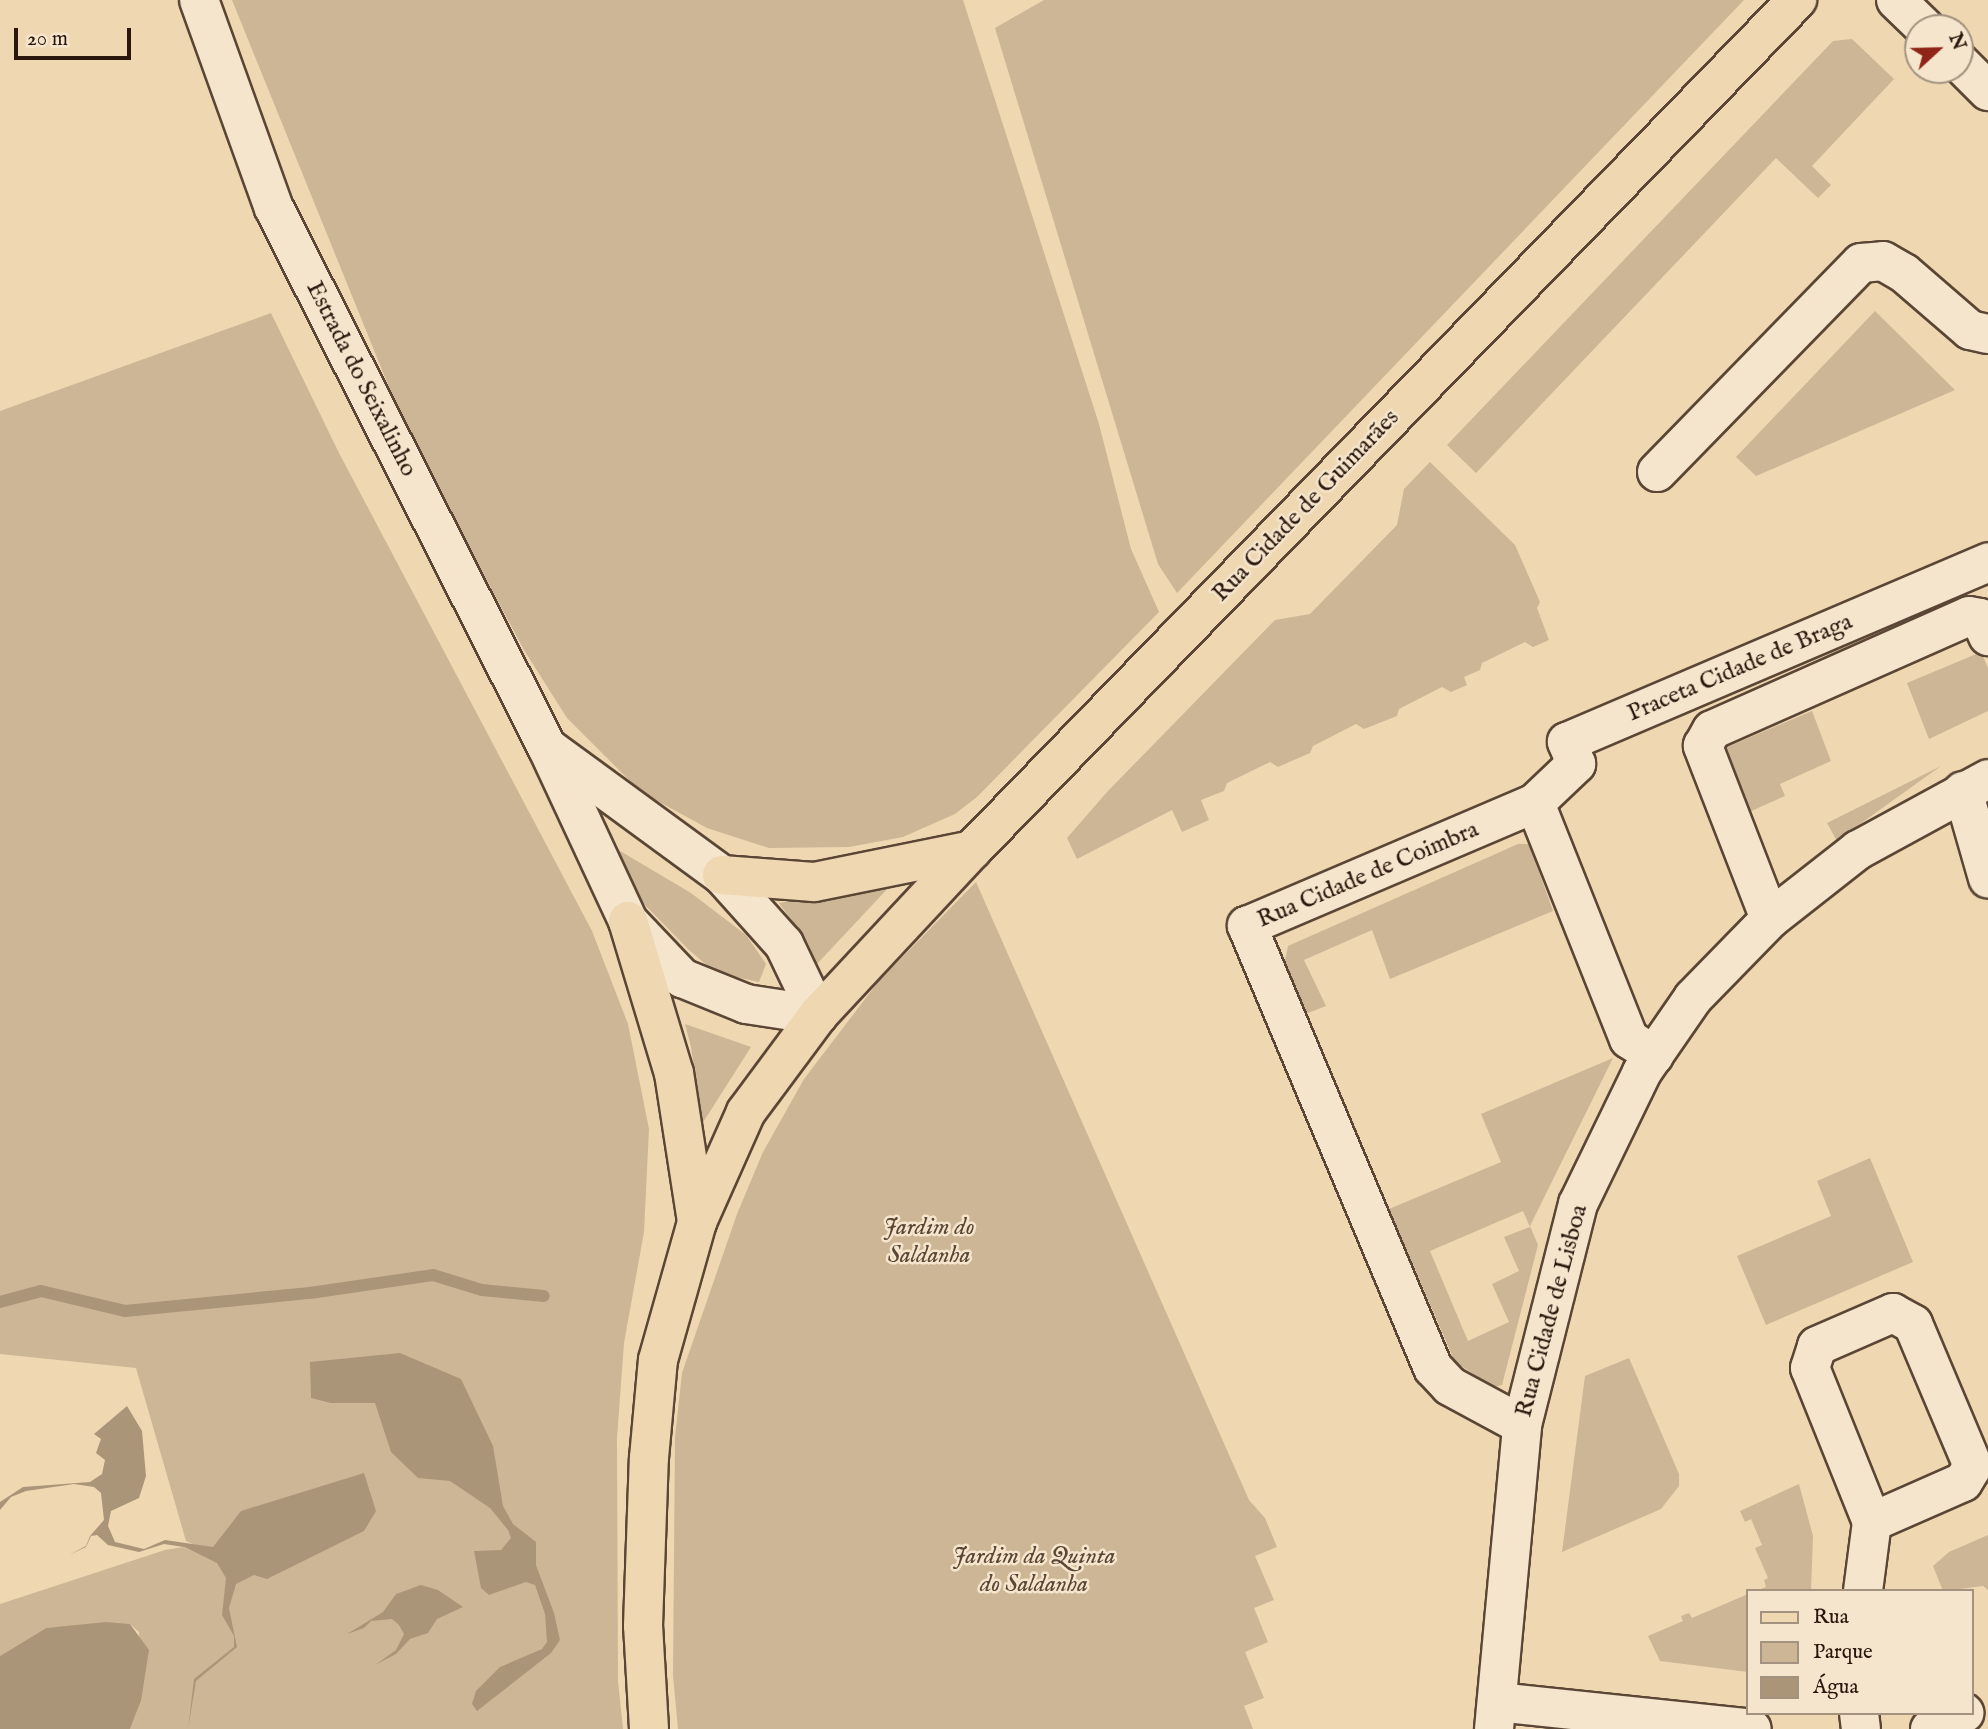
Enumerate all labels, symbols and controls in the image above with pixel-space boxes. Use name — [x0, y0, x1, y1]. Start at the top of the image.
scale bar — [18, 14, 135, 58]
north arrow — [1904, 14, 1974, 84]
text: 20 m — [27, 26, 68, 53]
text: N — [1942, 30, 1971, 54]
street label: Estrada do Seixalinho — [299, 277, 423, 481]
street label: Rua Cidade de Guimarães — [1207, 404, 1405, 608]
street label: Praceta Cidade de Braga — [1623, 608, 1857, 728]
street label: Rua Cidade de Coimbra — [1253, 815, 1483, 935]
street label: Rua Cidade de Lisboa — [1510, 1202, 1594, 1420]
park label: Jardim do Saldanha — [883, 1214, 975, 1270]
park label: Jardim da Quinta do Saldanha — [953, 1543, 1115, 1599]
legend — [1746, 1589, 1974, 1715]
text: Rua — [1813, 1604, 1849, 1631]
text: Parque — [1813, 1639, 1873, 1666]
text: Água — [1813, 1674, 1859, 1701]

